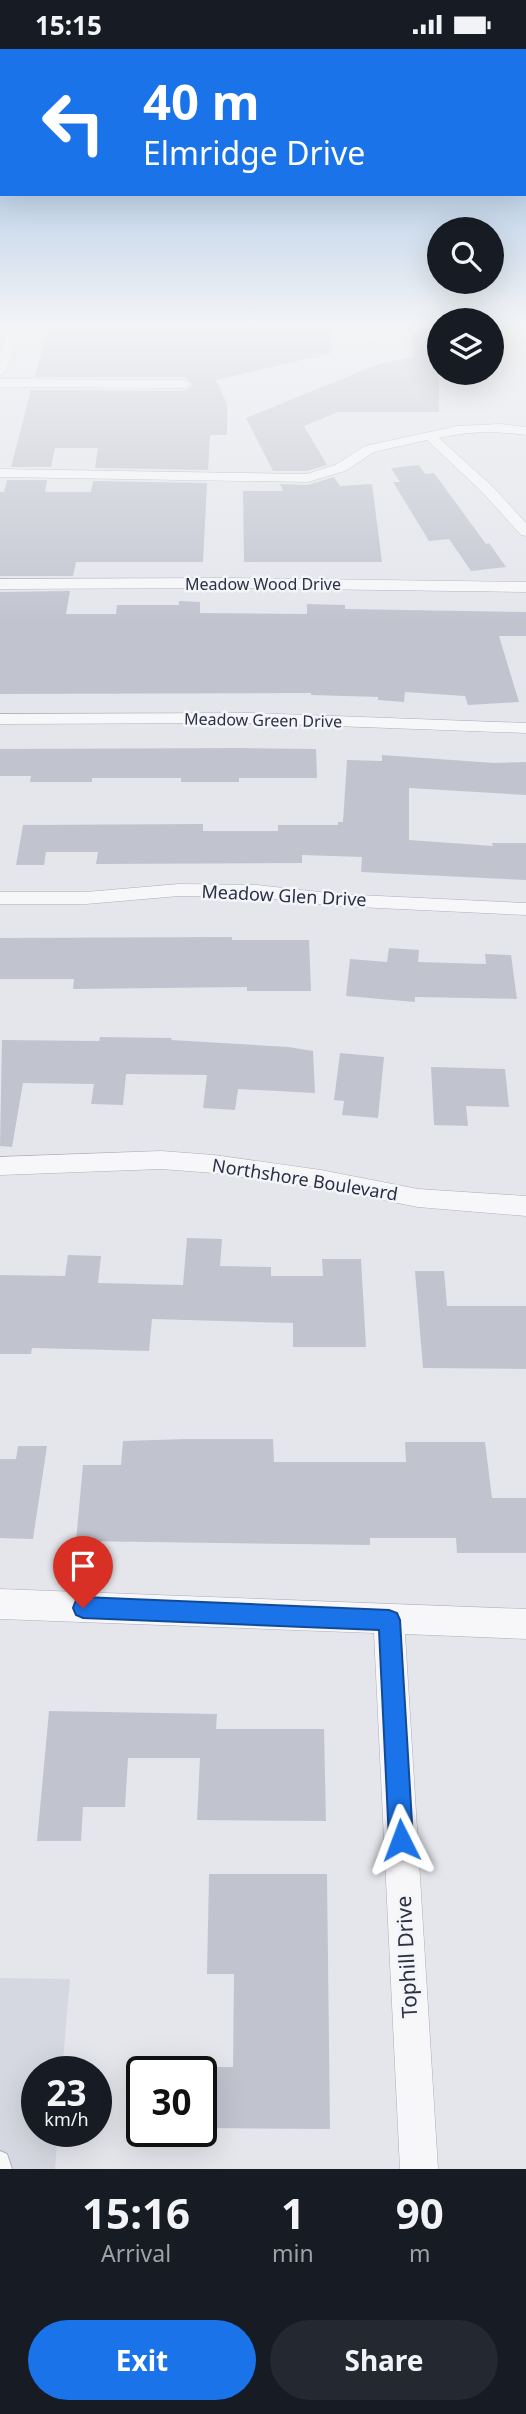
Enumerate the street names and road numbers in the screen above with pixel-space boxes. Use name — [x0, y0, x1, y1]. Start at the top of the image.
street label: Meadow Wood Drive — [185, 573, 341, 595]
street label: Meadow Green Drive — [184, 708, 342, 732]
street label: Meadow Glen Drive — [201, 879, 367, 911]
street label: Northshore Boulevard — [211, 1152, 400, 1206]
street label: Tophill Drive — [389, 1895, 423, 2019]

